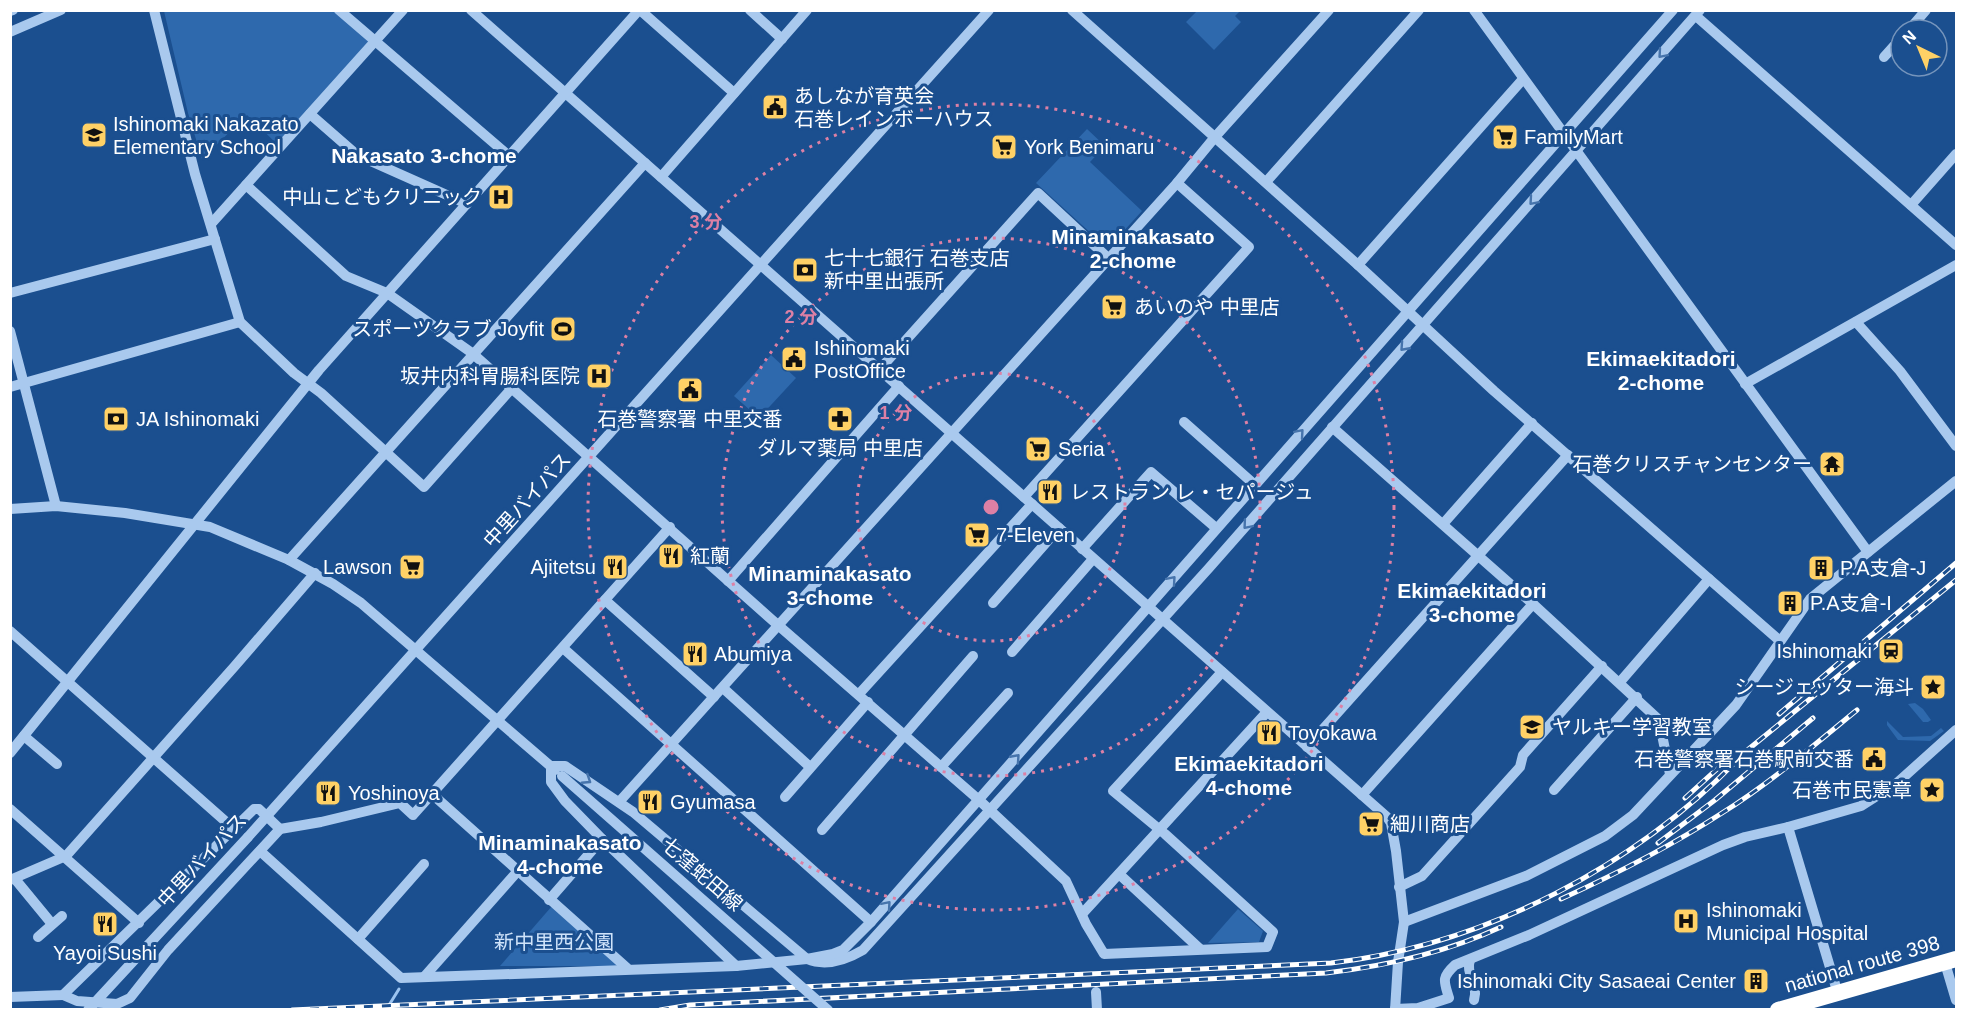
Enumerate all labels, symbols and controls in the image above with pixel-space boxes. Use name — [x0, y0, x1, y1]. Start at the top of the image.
north arrow — [1889, 18, 1949, 78]
text: N — [1899, 27, 1919, 48]
one-way arrow — [1658, 47, 1669, 58]
place label: あしなが育英会 石巻レインボーハウス — [794, 85, 994, 130]
public building icon: あしなが育英会 石巻レインボーハウス — [760, 92, 790, 122]
place label: Ishinomaki Nakazato Elementary School — [113, 113, 299, 158]
school or university icon: Ishinomaki Nakazato Elementary School — [79, 120, 109, 150]
supermarket icon: FamilyMart — [1490, 122, 1520, 152]
place label: FamilyMart — [1524, 126, 1623, 148]
supermarket icon: York Benimaru — [989, 132, 1019, 162]
place label: York Benimaru — [1024, 136, 1154, 158]
district label: Nakasato 3-chome — [331, 144, 517, 167]
hospital icon: 中山こどもクリニック — [486, 182, 516, 212]
place label: 中山こどもクリニック — [282, 186, 482, 208]
one-way arrow — [1529, 194, 1540, 205]
text: 3 分 — [689, 212, 723, 232]
district label: Minaminakasato 2-chome — [1051, 225, 1215, 272]
place label: 七十七銀行 石巻支店 新中里出張所 — [824, 247, 1010, 292]
bank icon: 七十七銀行 石巻支店 新中里出張所 — [790, 255, 820, 285]
supermarket icon: あいのや 中里店 — [1099, 292, 1129, 322]
place label: あいのや 中里店 — [1134, 296, 1280, 318]
text: 2 分 — [784, 307, 818, 327]
sports icon: スポーツクラブ Joyfit — [548, 314, 578, 344]
place label: スポーツクラブ Joyfit — [352, 318, 544, 340]
place label: Ishinomaki PostOffice — [814, 337, 910, 382]
one-way arrow — [1400, 340, 1411, 351]
public building icon: Ishinomaki PostOffice — [779, 344, 809, 374]
district label: Ekimaekitadori 2-chome — [1586, 347, 1736, 394]
hospital icon: 坂井内科胃腸科医院 — [584, 361, 614, 391]
place label: 坂井内科胃腸科医院 — [400, 365, 580, 387]
public building icon: 石巻警察署 中里交番 — [675, 375, 705, 405]
text: 1 分 — [879, 403, 913, 423]
bank icon: JA Ishinomaki — [101, 404, 131, 434]
pharmacy icon: ダルマ薬局 中里店 — [825, 404, 855, 434]
place label: JA Ishinomaki — [136, 408, 259, 430]
place label: 石巻警察署 中里交番 — [597, 408, 783, 430]
one-way arrow — [1293, 429, 1304, 440]
supermarket icon: Seria — [1023, 434, 1053, 464]
place label: ダルマ薬局 中里店 — [757, 437, 923, 459]
place label: Seria — [1058, 438, 1106, 460]
street label: 中里バイパス — [479, 448, 575, 552]
temple icon: 石巻クリスチャンセンター — [1817, 449, 1847, 479]
place label: 石巻クリスチャンセンター — [1572, 453, 1812, 475]
restaurant icon: レストラン レ・セパージュ — [1035, 477, 1065, 507]
place label: レストラン レ・セパージュ — [1070, 481, 1314, 503]
centre of rings — [981, 497, 1001, 517]
one-way arrow — [1243, 518, 1254, 529]
supermarket icon: 7-Eleven — [962, 520, 992, 550]
place label: 7-Eleven — [996, 524, 1075, 546]
restaurant icon: 紅蘭 — [656, 541, 686, 571]
place label: 紅蘭 — [690, 545, 730, 567]
supermarket icon: Lawson — [397, 552, 427, 582]
restaurant icon: Ajitetsu — [600, 552, 630, 582]
building icon: P.A支倉-J — [1806, 553, 1836, 583]
place label: Lawson — [323, 556, 392, 578]
place label: Ajitetsu — [530, 556, 596, 578]
place label: P.A支倉-J — [1840, 557, 1926, 579]
district label: Minaminakasato 3-chome — [748, 562, 912, 609]
one-way arrow — [1165, 576, 1176, 587]
district label: Ekimaekitadori 3-chome — [1397, 579, 1547, 626]
building icon: P.A支倉-I — [1775, 588, 1805, 618]
place label: P.A支倉-I — [1810, 592, 1892, 614]
station icon: Ishinomaki — [1876, 636, 1906, 666]
restaurant icon: Abumiya — [680, 639, 710, 669]
place label: Ishinomaki — [1776, 640, 1872, 662]
place label: Abumiya — [714, 643, 793, 665]
place icon: シージェッター海斗 — [1918, 672, 1948, 702]
place label: シージェッター海斗 — [1734, 676, 1914, 698]
school or university icon: ヤルキー学習教室 — [1517, 712, 1547, 742]
place label: ヤルキー学習教室 — [1552, 716, 1712, 738]
restaurant icon: Toyokawa — [1254, 718, 1284, 748]
place label: Toyokawa — [1288, 722, 1378, 744]
public building icon: 石巻警察署石巻駅前交番 — [1859, 744, 1889, 774]
place label: 石巻警察署石巻駅前交番 — [1634, 748, 1854, 770]
district label: Ekimaekitadori 4-chome — [1174, 752, 1324, 799]
one-way arrow — [1009, 755, 1020, 765]
one-way arrow — [580, 773, 591, 784]
place icon: 石巻市民憲章 — [1917, 775, 1947, 805]
restaurant icon: Yoshinoya — [313, 778, 343, 808]
place label: 石巻市民憲章 — [1792, 779, 1912, 801]
place label: Yoshinoya — [348, 782, 440, 804]
restaurant icon: Gyumasa — [635, 787, 665, 817]
place label: Gyumasa — [670, 791, 756, 813]
street label: 中里バイパス — [153, 809, 251, 911]
supermarket icon: 細川商店 — [1356, 809, 1386, 839]
place label: 細川商店 — [1390, 813, 1470, 835]
district label: Minaminakasato 4-chome — [478, 831, 642, 878]
street label: 七窪蛇田線 — [657, 833, 747, 915]
place label: Ishinomaki Municipal Hospital — [1706, 899, 1868, 944]
one-way arrow — [880, 901, 891, 911]
hospital icon: Ishinomaki Municipal Hospital — [1671, 906, 1701, 936]
restaurant icon: Yayoi Sushi — [90, 909, 120, 939]
park label: 新中里西公園 — [494, 931, 614, 953]
street label: national route 398 — [1782, 931, 1942, 997]
place label: Yayoi Sushi — [53, 942, 157, 964]
building icon: Ishinomaki City Sasaeai Center — [1741, 966, 1771, 996]
place label: Ishinomaki City Sasaeai Center — [1457, 970, 1736, 992]

